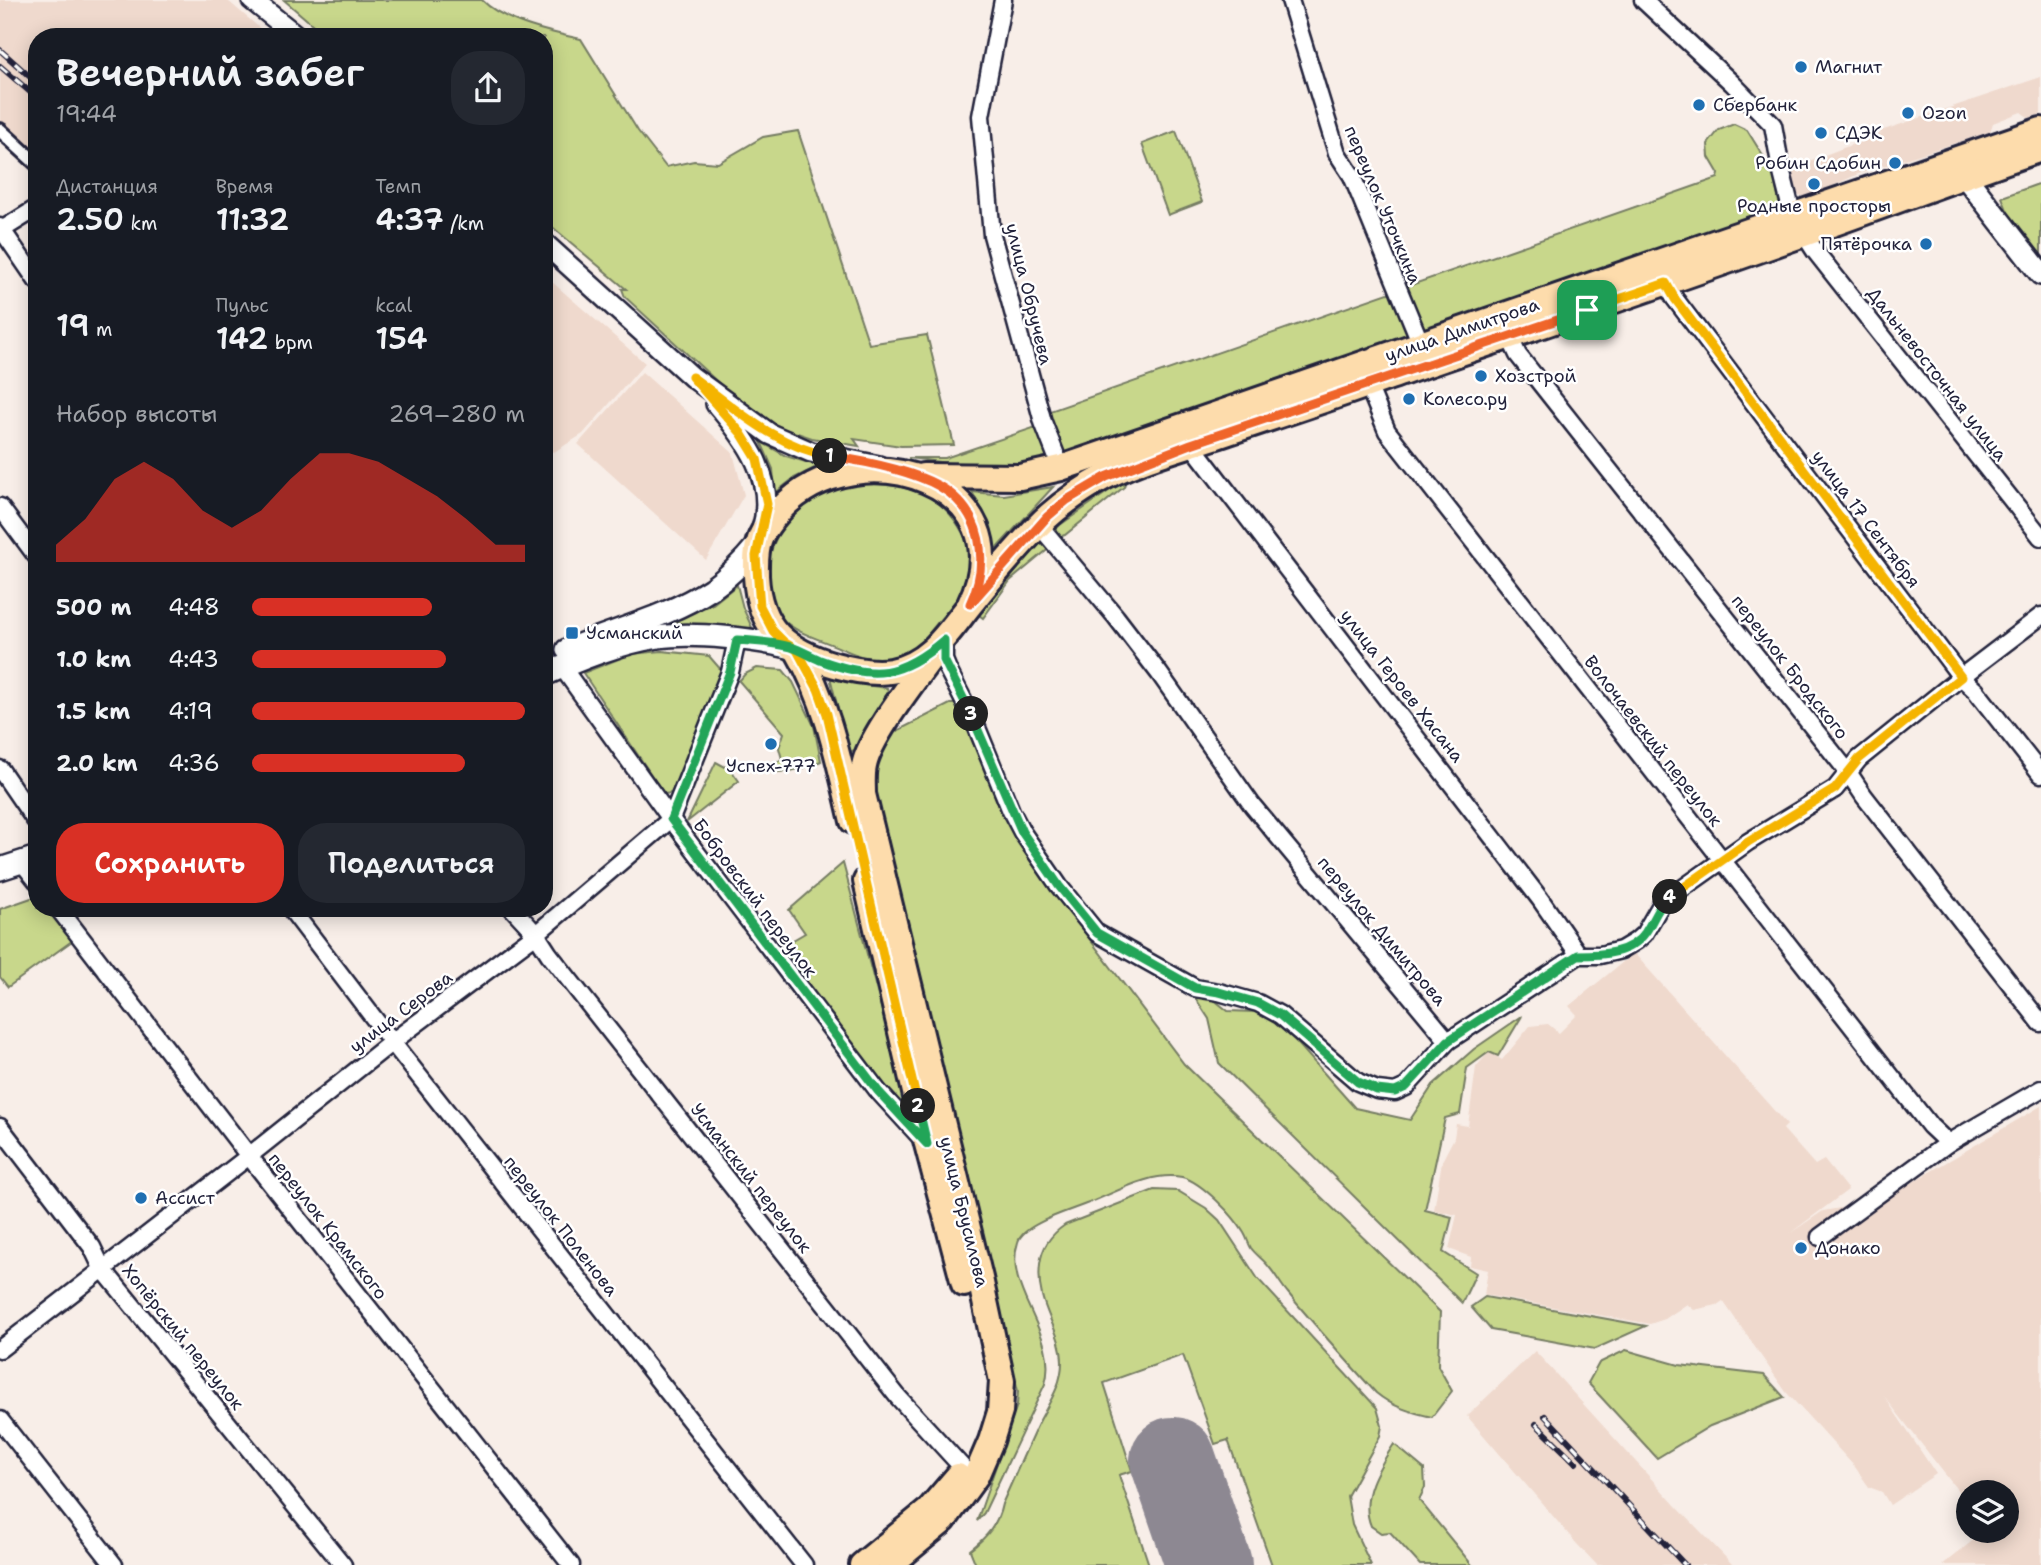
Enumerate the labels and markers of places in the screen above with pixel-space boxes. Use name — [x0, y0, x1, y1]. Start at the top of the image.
place label: Магнит — [1815, 55, 1883, 79]
marker: Магнит — [1793, 59, 1809, 75]
place label: Сбербанк — [1713, 93, 1797, 117]
marker: Сбербанк — [1691, 97, 1707, 113]
place label: Ozon — [1922, 101, 1967, 125]
marker: Ozon — [1900, 105, 1916, 121]
place label: СДЭК — [1835, 121, 1883, 145]
marker: СДЭК — [1813, 125, 1829, 141]
place label: Робин Сдобин — [1755, 151, 1881, 175]
marker: Робин Сдобин — [1887, 155, 1903, 171]
marker: Родные просторы — [1806, 176, 1822, 192]
place label: Родные просторы — [1737, 194, 1891, 218]
place label: Пятёрочка — [1821, 232, 1912, 256]
marker: Пятёрочка — [1918, 236, 1934, 252]
pin — [1557, 280, 1617, 340]
place label: Хозстрой — [1495, 364, 1576, 388]
marker: Хозстрой — [1473, 368, 1489, 384]
place label: Колесо.ру — [1423, 387, 1508, 411]
marker: Колесо.ру — [1401, 391, 1417, 407]
pin: 1 — [812, 438, 848, 474]
place label: Усманский — [586, 621, 683, 645]
marker: Усманский — [564, 625, 580, 641]
pin: 3 — [954, 696, 988, 732]
marker: Успех-777 — [763, 736, 779, 752]
place label: Успех-777 — [726, 754, 816, 778]
pin: 4 — [1652, 880, 1688, 914]
pin: 2 — [900, 1088, 936, 1124]
place label: Ассист — [155, 1186, 216, 1210]
marker: Ассист — [133, 1190, 149, 1206]
place label: Донако — [1815, 1236, 1881, 1260]
marker: Донако — [1793, 1240, 1809, 1256]

